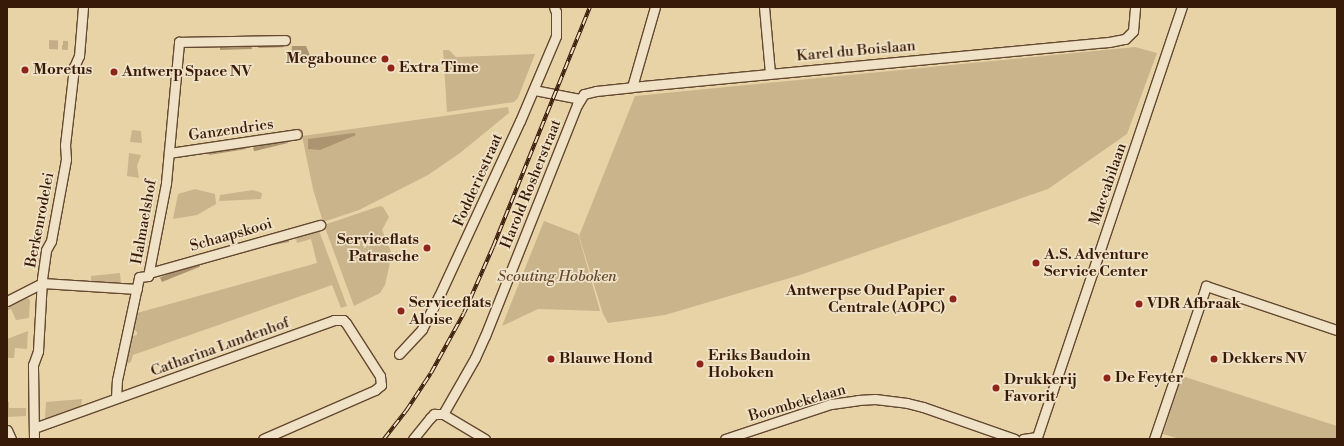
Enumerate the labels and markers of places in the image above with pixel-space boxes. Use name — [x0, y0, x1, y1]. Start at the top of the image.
place label: Megabounce — [286, 50, 377, 68]
marker: Megabounce — [380, 54, 390, 64]
place label: Extra Time — [399, 59, 479, 77]
place label: Moretus — [33, 61, 92, 79]
place label: Antwerp Space NV — [122, 63, 252, 81]
marker: Extra Time — [386, 63, 396, 73]
marker: Moretus — [20, 65, 30, 75]
marker: Antwerp Space NV — [109, 67, 119, 77]
place label: Serviceflats Patrasche — [337, 230, 419, 265]
marker: Serviceflats Patrasche — [422, 243, 432, 253]
place label: A.S. Adventure Service Center — [1044, 245, 1149, 280]
marker: A.S. Adventure Service Center — [1031, 258, 1041, 268]
place label: Antwerpse Oud Papier Centrale (AOPC) — [786, 281, 945, 316]
place label: Serviceflats Aloise — [409, 293, 491, 328]
marker: Antwerpse Oud Papier Centrale (AOPC) — [948, 294, 958, 304]
place label: VDR Afbraak — [1147, 295, 1241, 313]
marker: VDR Afbraak — [1134, 299, 1144, 309]
marker: Serviceflats Aloise — [396, 306, 406, 316]
place label: Eriks Baudoin Hoboken — [708, 346, 810, 381]
place label: Blauwe Hond — [559, 350, 653, 368]
place label: Dekkers NV — [1222, 350, 1307, 368]
marker: Blauwe Hond — [546, 354, 556, 364]
marker: Dekkers NV — [1209, 354, 1219, 364]
marker: Eriks Baudoin Hoboken — [695, 359, 705, 369]
place label: De Feyter — [1115, 369, 1183, 387]
place label: Drukkerij Favorit — [1004, 370, 1077, 405]
marker: De Feyter — [1102, 373, 1112, 383]
marker: Drukkerij Favorit — [991, 383, 1001, 393]

